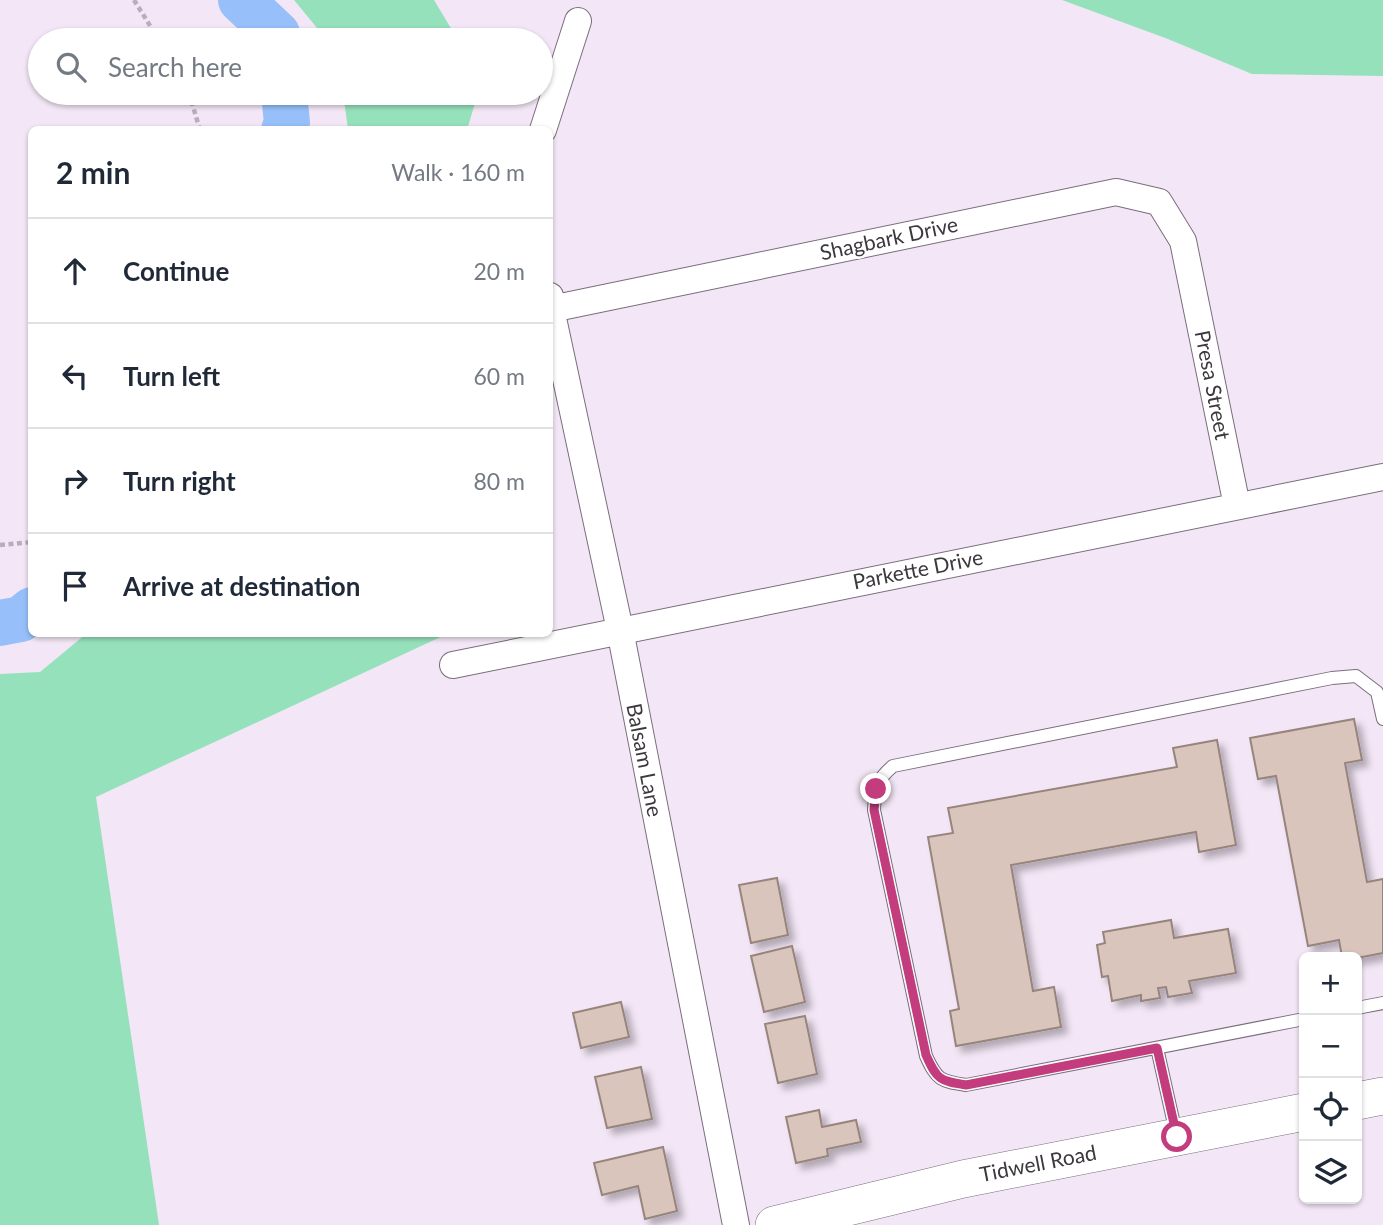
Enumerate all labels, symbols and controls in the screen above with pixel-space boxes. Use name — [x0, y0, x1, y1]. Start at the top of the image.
search box — [28, 28, 553, 105]
icon: search — [52, 48, 90, 86]
text: Search here — [108, 51, 242, 83]
text: 2 min — [56, 154, 130, 190]
text: Walk · 160 m — [391, 158, 525, 186]
street label: Shagbark Drive — [817, 211, 960, 264]
icon: ahead — [56, 252, 94, 290]
text: Continue — [123, 255, 229, 287]
text: 20 m — [474, 257, 525, 285]
street label: Presa Street — [1191, 328, 1236, 442]
icon: left — [56, 357, 94, 395]
text: Turn left — [123, 360, 220, 392]
text: 60 m — [474, 362, 525, 390]
icon: right — [56, 462, 94, 500]
text: Turn right — [123, 465, 236, 497]
text: 80 m — [474, 467, 525, 495]
street label: Parkette Drive — [850, 544, 985, 593]
icon: arrive — [56, 567, 94, 605]
text: Arrive at destination — [123, 570, 360, 602]
street label: Balsam Lane — [622, 701, 669, 819]
route end — [860, 773, 891, 804]
map controls — [1299, 952, 1362, 1204]
button: + — [1299, 952, 1362, 1015]
button: − — [1299, 1015, 1362, 1078]
button: locate — [1299, 1078, 1362, 1141]
route start — [1161, 1121, 1192, 1152]
street label: Tidwell Road — [977, 1139, 1098, 1186]
button: layers — [1299, 1141, 1362, 1204]

